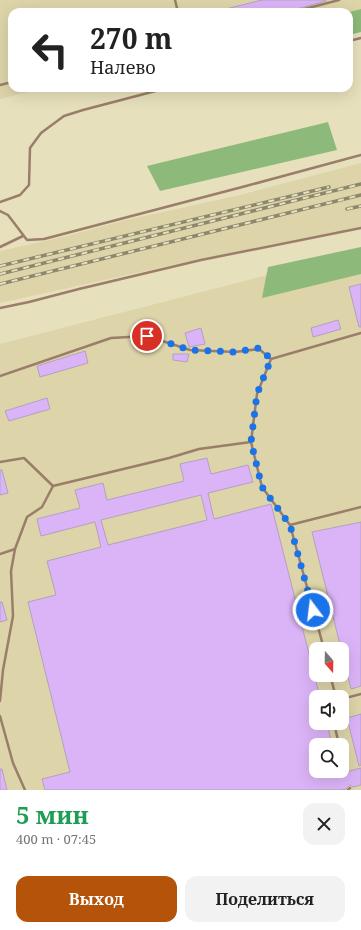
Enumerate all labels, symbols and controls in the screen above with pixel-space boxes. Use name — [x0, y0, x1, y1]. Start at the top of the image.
text: 270 m — [90, 19, 172, 57]
icon: left — [24, 24, 76, 76]
text: Налево — [90, 55, 156, 79]
pin — [130, 319, 164, 353]
icon: arrive — [136, 325, 158, 347]
position arrow — [292, 589, 334, 631]
north arrow — [309, 642, 349, 682]
map controls — [309, 642, 349, 778]
button: sound — [309, 690, 349, 730]
button: search — [309, 738, 349, 778]
text: 5 мин — [16, 798, 89, 831]
button: close — [303, 803, 345, 845]
text: 400 m · 07:45 — [16, 830, 96, 848]
button: Выход — [16, 876, 177, 922]
button: Поделиться — [185, 876, 345, 922]

